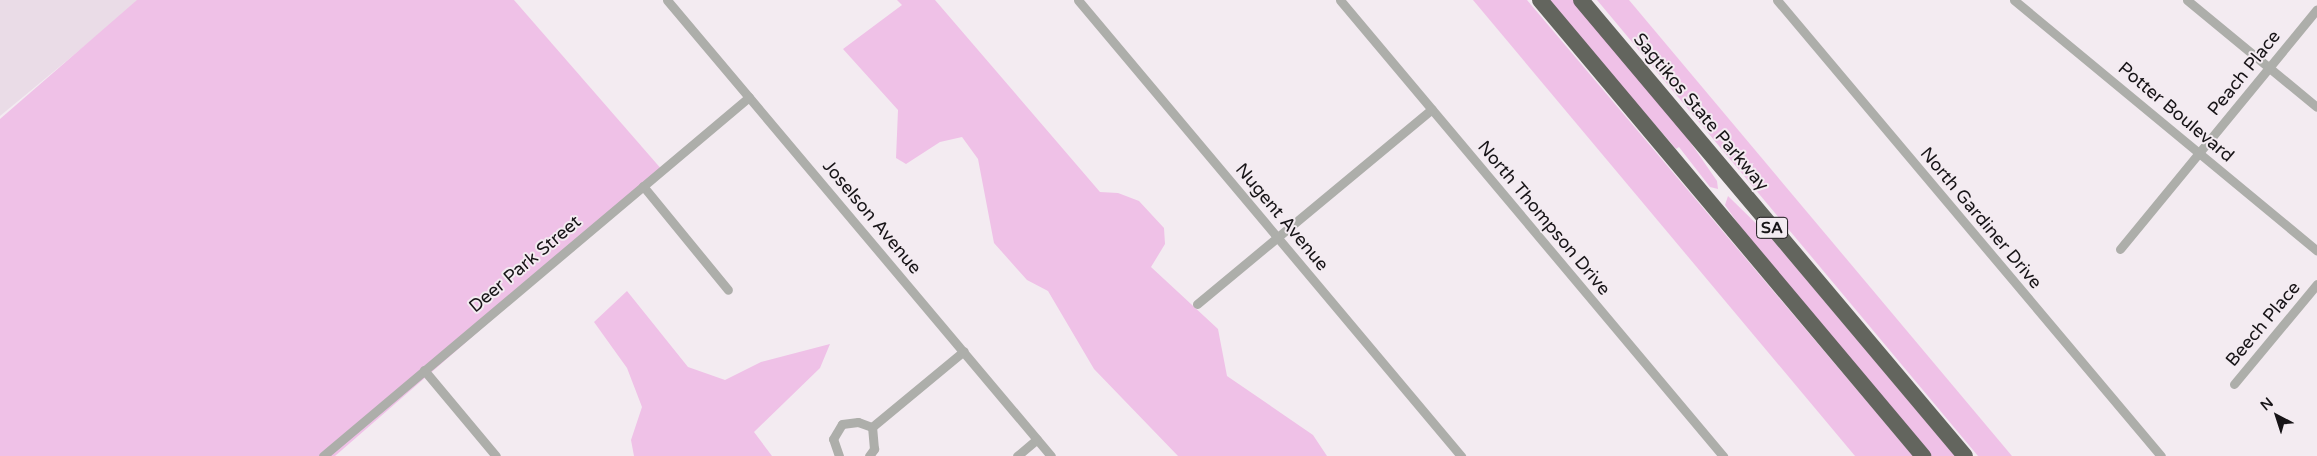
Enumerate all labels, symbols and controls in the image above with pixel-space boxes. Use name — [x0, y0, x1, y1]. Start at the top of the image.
street label: Peach Place — [2203, 26, 2285, 120]
street label: Sagtikos State Parkway — [1629, 29, 1773, 195]
street label: Potter Boulevard — [2114, 57, 2238, 167]
street label: North Thompson Drive — [1473, 136, 1615, 300]
street label: North Gardiner Drive — [1916, 143, 2046, 293]
street label: Joselson Avenue — [818, 156, 926, 278]
street label: Nugent Avenue — [1231, 159, 1333, 275]
street label: Deer Park Street — [465, 211, 585, 317]
road number: SA — [1756, 214, 1788, 242]
street label: Beech Place — [2221, 277, 2305, 371]
north arrow — [2252, 391, 2302, 441]
text: N — [2257, 394, 2277, 414]

